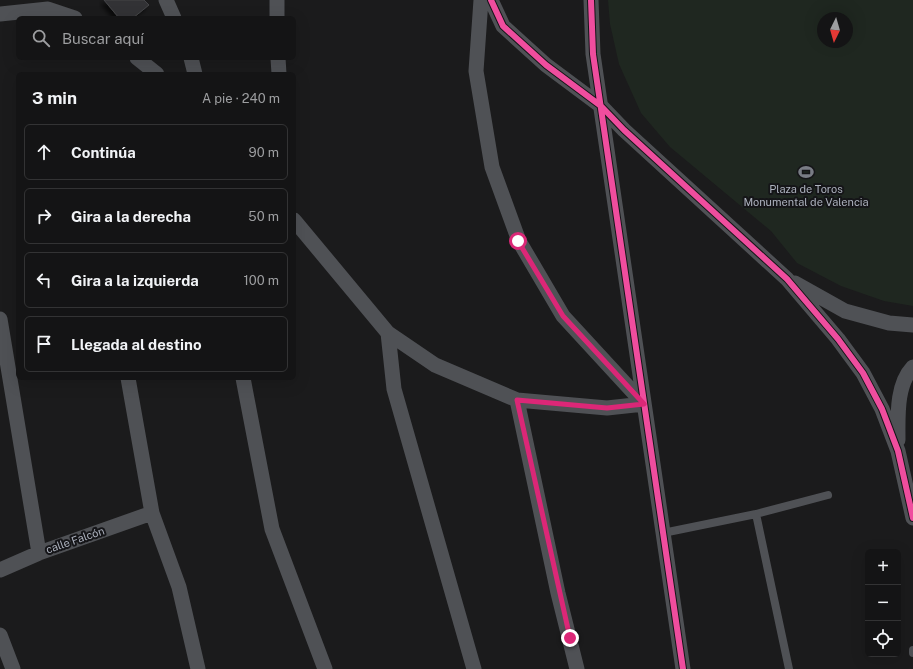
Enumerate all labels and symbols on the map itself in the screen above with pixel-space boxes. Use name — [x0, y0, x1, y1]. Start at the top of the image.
north arrow — [817, 12, 853, 48]
sports icon: Plaza de Toros Monumental de Valencia — [797, 163, 815, 181]
place label: Plaza de Toros Monumental de Valencia — [743, 183, 869, 208]
route start — [509, 232, 527, 250]
street label: calle Falcón — [44, 524, 106, 556]
route end — [561, 629, 579, 647]

